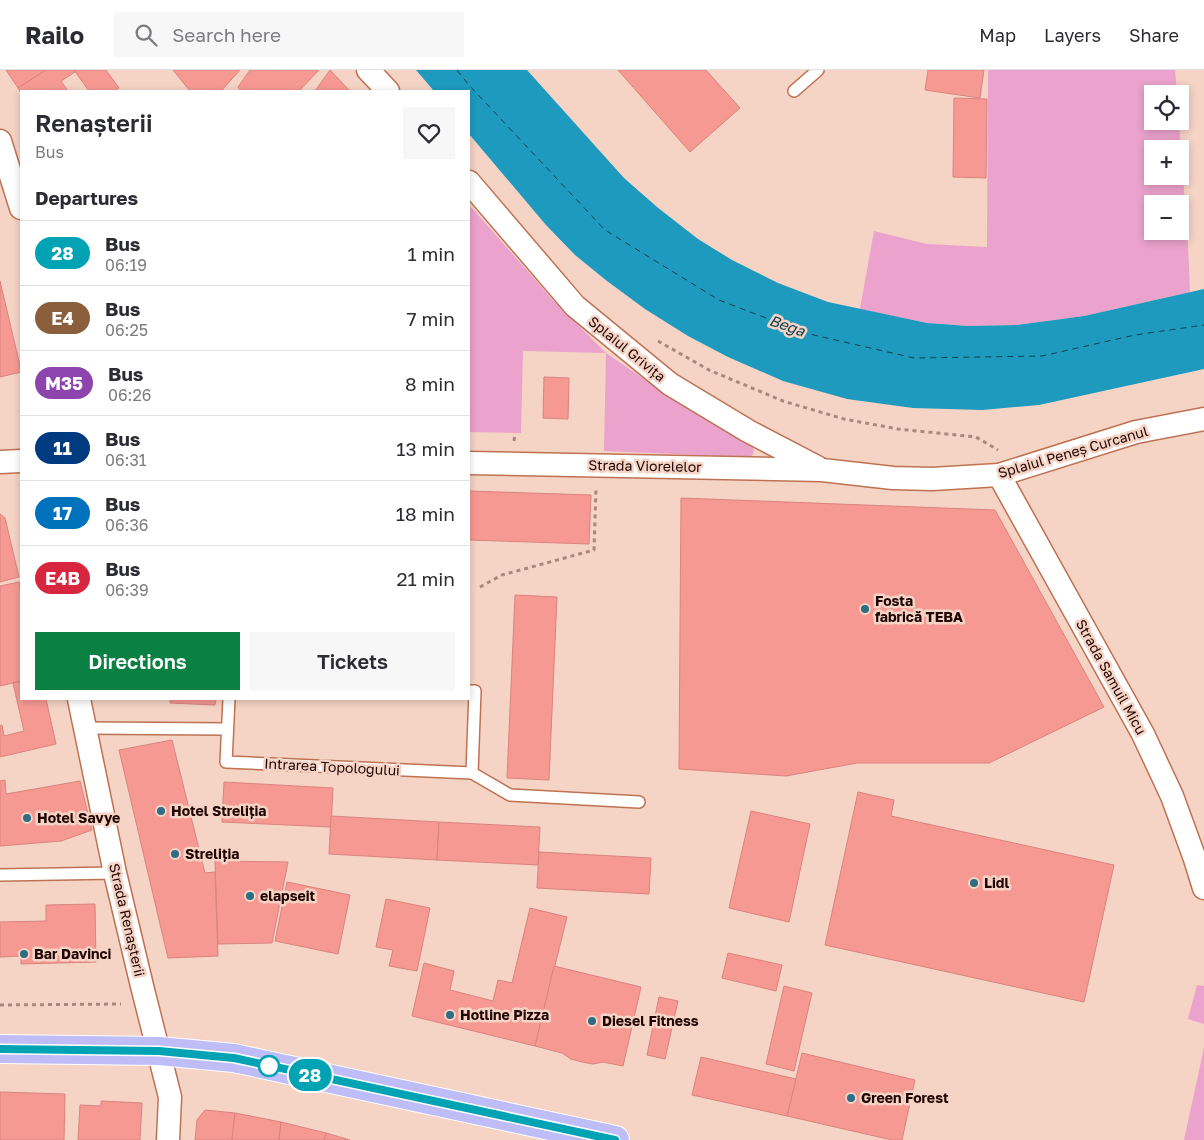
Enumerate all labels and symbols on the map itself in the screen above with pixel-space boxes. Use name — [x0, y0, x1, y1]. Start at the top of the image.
water label: Bega — [767, 311, 808, 341]
street label: Splaiul Grivița — [585, 312, 669, 385]
street label: Splaiul Peneș Curcanul — [996, 422, 1150, 481]
street label: Strada Viorelelor — [588, 456, 702, 475]
place label: Fosta fabrică TEBA — [875, 592, 963, 625]
marker: Fosta fabrică TEBA — [859, 603, 871, 615]
street label: Strada Samuil Micu — [1073, 616, 1150, 737]
street label: Intrarea Topologului — [264, 754, 400, 779]
place label: Hotel Streliția — [171, 802, 266, 819]
marker: Hotel Streliția — [155, 805, 167, 817]
place label: Hotel Savye — [37, 809, 120, 826]
marker: Hotel Savye — [21, 812, 33, 824]
place label: Streliția — [185, 845, 239, 862]
marker: Streliția — [169, 848, 181, 860]
street label: Strada Renașterii — [106, 862, 149, 978]
place label: Lidl — [984, 874, 1009, 891]
marker: Lidl — [968, 877, 980, 889]
place label: elapseit — [260, 887, 316, 904]
marker: elapseit — [244, 890, 256, 902]
place label: Bar Davinci — [34, 945, 112, 962]
marker: Bar Davinci — [18, 948, 30, 960]
place label: Hotline Pizza — [460, 1006, 549, 1023]
marker: Hotline Pizza — [444, 1009, 456, 1021]
place label: Diesel Fitness — [602, 1012, 699, 1029]
marker: Diesel Fitness — [586, 1015, 598, 1027]
unlabelled marker — [258, 1055, 280, 1077]
line badge: 28 — [288, 1059, 332, 1091]
place label: Green Forest — [861, 1089, 949, 1106]
marker: Green Forest — [845, 1092, 857, 1104]

